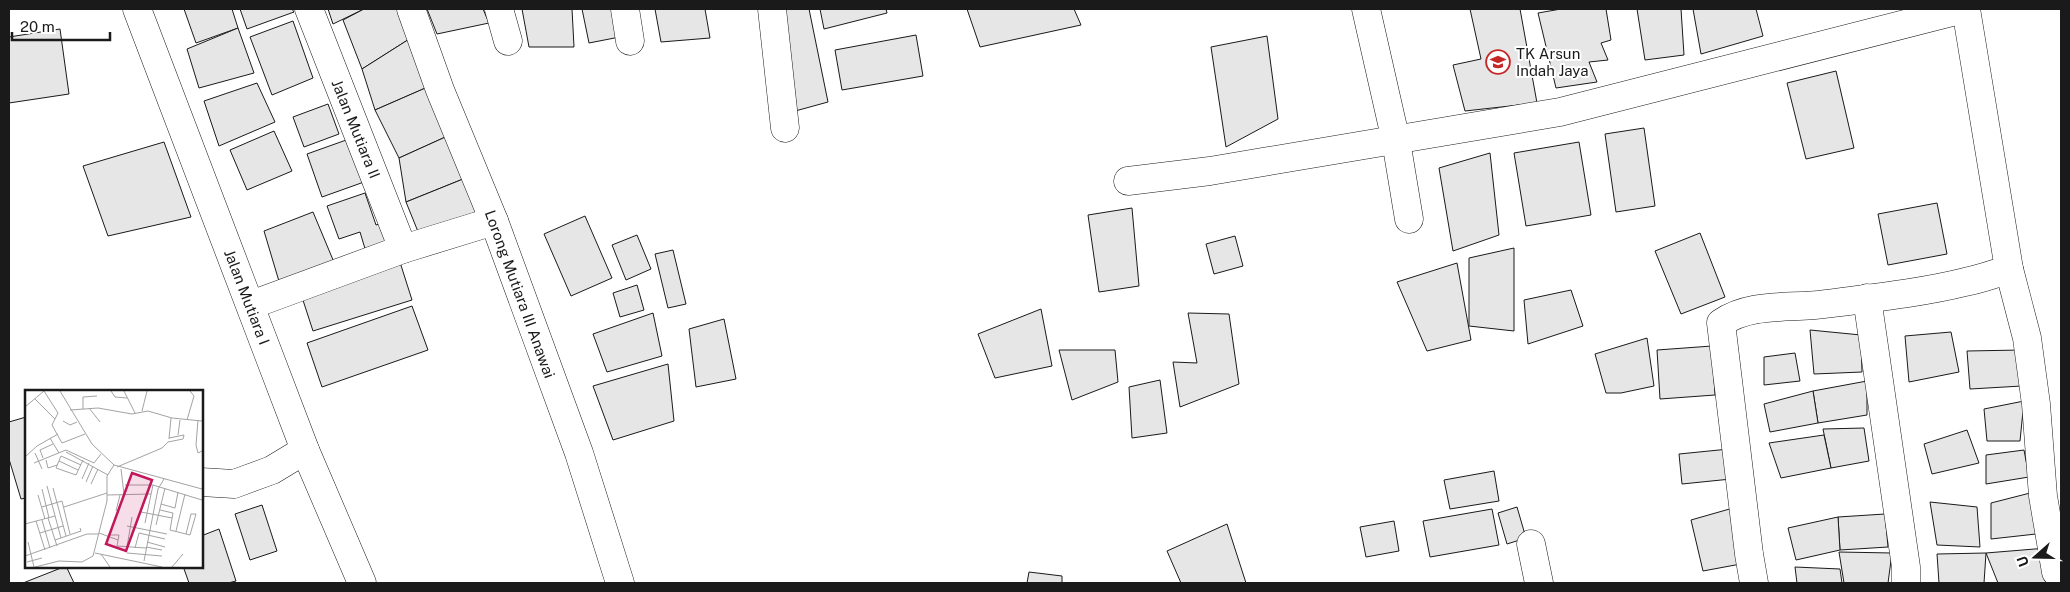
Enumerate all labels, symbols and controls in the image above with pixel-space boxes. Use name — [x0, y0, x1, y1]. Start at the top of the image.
scale bar — [12, 10, 110, 42]
text: 20 m — [20, 18, 55, 35]
place label: TK Arsun Indah Jaya — [1516, 45, 1588, 79]
school or university icon: TK Arsun Indah Jaya — [1485, 49, 1511, 75]
street label: Jalan Mutiara II — [328, 77, 384, 181]
street label: Lorong Mutiara III Anawai — [482, 208, 558, 380]
street label: Jalan Mutiara I — [221, 247, 273, 347]
inset map — [25, 390, 202, 567]
north arrow — [2010, 532, 2060, 582]
text: U — [2014, 554, 2032, 569]

